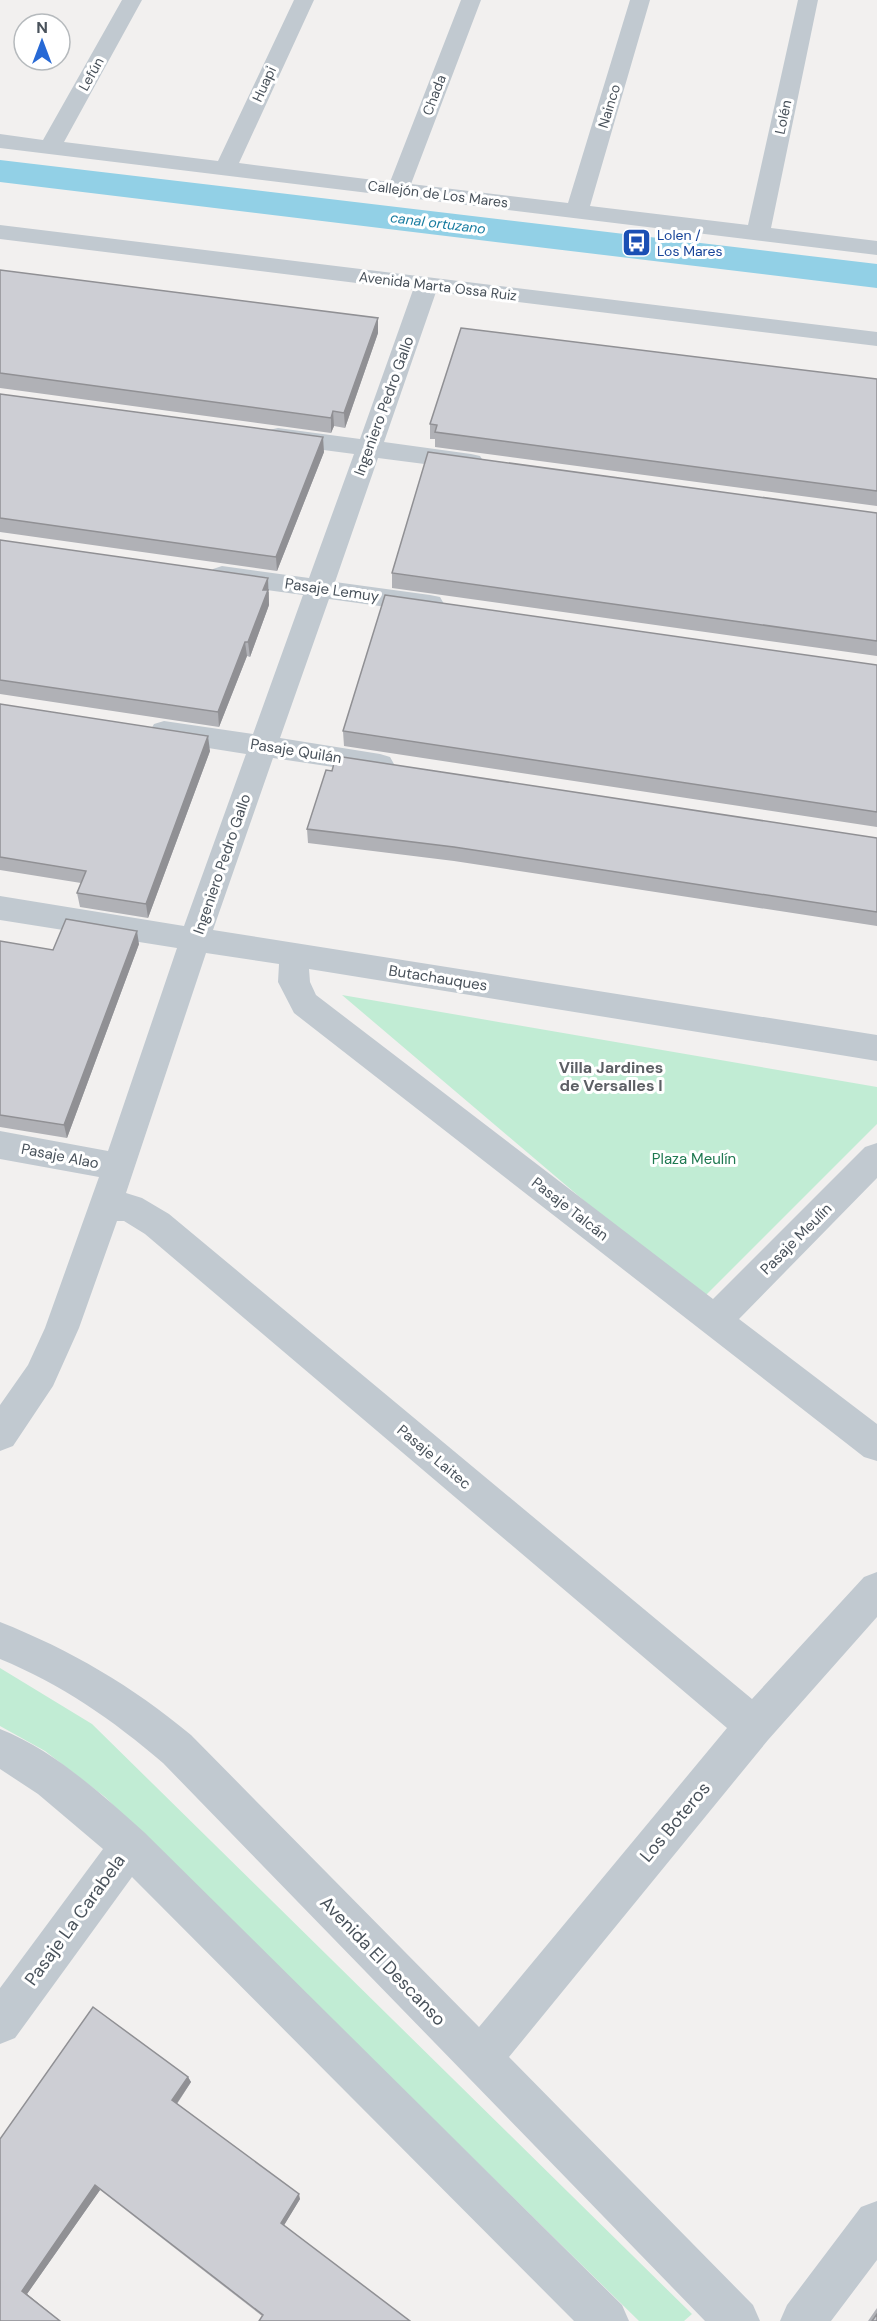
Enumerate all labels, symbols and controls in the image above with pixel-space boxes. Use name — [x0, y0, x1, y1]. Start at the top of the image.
north arrow — [12, 12, 72, 72]
text: N — [36, 17, 48, 38]
street label: Lefún — [74, 54, 108, 94]
street label: Huapi — [248, 63, 280, 105]
street label: Chada — [418, 72, 450, 118]
street label: Nainco — [594, 82, 624, 130]
street label: Lolén — [771, 98, 795, 136]
street label: Callejón de Los Mares — [367, 176, 509, 212]
water label: canal ortuzano — [389, 208, 487, 238]
place label: Lolen / Los Mares — [657, 226, 722, 260]
bus stop icon: Lolen / Los Mares — [620, 227, 652, 259]
street label: Avenida Marta Ossa Ruiz — [358, 267, 518, 305]
street label: Ingeniero Pedro Gallo — [349, 333, 419, 479]
street label: Pasaje Lemuy — [284, 574, 381, 607]
street label: Pasaje Quilán — [249, 734, 343, 768]
street label: Ingeniero Pedro Gallo — [189, 791, 255, 937]
street label: Butachauques — [387, 960, 489, 996]
district label: Villa Jardines de Versalles I — [559, 1057, 663, 1096]
street label: Pasaje Alao — [19, 1139, 101, 1173]
park label: Plaza Meulín — [652, 1149, 736, 1169]
street label: Pasaje Talcán — [527, 1173, 613, 1245]
street label: Pasaje Meulín — [756, 1199, 836, 1279]
street label: Pasaje Laitec — [393, 1420, 475, 1494]
street label: Los Boteros — [634, 1777, 716, 1867]
street label: Pasaje La Carabela — [19, 1850, 131, 1990]
street label: Avenida El Descanso — [315, 1891, 451, 2031]

